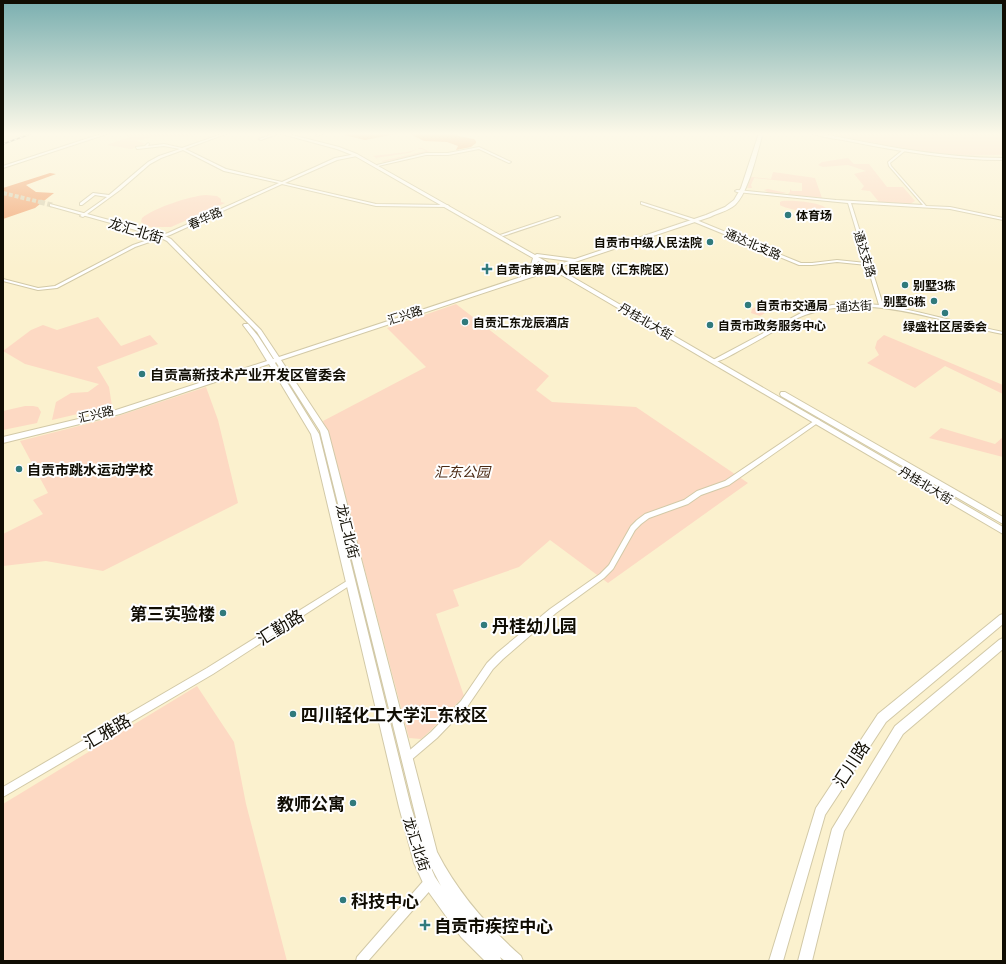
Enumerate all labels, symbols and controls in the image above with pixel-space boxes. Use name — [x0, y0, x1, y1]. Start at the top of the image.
street label: 春华路 — [185, 203, 225, 233]
place label: 体育场 — [796, 207, 832, 224]
marker: 体育场 — [783, 210, 793, 220]
street label: 龙汇北街 — [106, 213, 166, 247]
street label: 通达北支路 — [722, 224, 784, 264]
street label: 通达支路 — [850, 229, 880, 279]
place label: 自贡市中级人民法院 — [594, 234, 702, 251]
marker: 自贡市中级人民法院 — [705, 237, 715, 247]
place label: 自贡市第四人民医院（汇东院区） — [496, 261, 676, 278]
marker: 自贡市第四人民医院（汇东院区） — [481, 263, 493, 275]
place label: 别墅3栋 — [913, 277, 956, 294]
marker: 别墅3栋 — [900, 280, 910, 290]
place label: 别墅6栋 — [883, 293, 926, 310]
marker: 别墅6栋 — [929, 296, 939, 306]
place label: 自贡市交通局 — [756, 297, 828, 314]
street label: 通达街 — [836, 297, 872, 315]
street label: 丹桂北大街 — [616, 299, 676, 343]
marker: 自贡市交通局 — [743, 300, 753, 310]
street label: 汇兴路 — [385, 301, 425, 329]
marker: 绿盛社区居委会 — [940, 308, 950, 318]
place label: 自贡汇东龙辰酒店 — [473, 314, 569, 331]
marker: 自贡汇东龙辰酒店 — [460, 317, 470, 327]
place label: 自贡市政务服务中心 — [718, 317, 826, 334]
place label: 绿盛社区居委会 — [903, 318, 987, 335]
marker: 自贡市政务服务中心 — [705, 320, 715, 330]
place label: 自贡高新技术产业开发区管委会 — [150, 365, 346, 384]
marker: 自贡高新技术产业开发区管委会 — [137, 369, 147, 379]
street label: 汇兴路 — [77, 402, 115, 426]
place label: 自贡市跳水运动学校 — [27, 460, 153, 479]
park label: 汇东公园 — [434, 462, 492, 481]
street label: 丹桂北大街 — [896, 462, 956, 508]
marker: 自贡市跳水运动学校 — [14, 464, 24, 474]
street label: 龙汇北街 — [332, 502, 364, 560]
place label: 第三实验楼 — [130, 602, 215, 625]
street label: 汇勤路 — [252, 604, 308, 650]
marker: 第三实验楼 — [218, 608, 228, 618]
place label: 丹桂幼儿园 — [492, 614, 577, 637]
marker: 丹桂幼儿园 — [479, 620, 489, 630]
place label: 四川轻化工大学汇东校区 — [301, 703, 488, 726]
street label: 汇雅路 — [79, 708, 135, 754]
marker: 四川轻化工大学汇东校区 — [288, 709, 298, 719]
street label: 汇川路 — [827, 736, 875, 792]
place label: 教师公寓 — [277, 792, 345, 815]
marker: 教师公寓 — [348, 798, 358, 808]
street label: 龙汇北街 — [399, 814, 435, 874]
place label: 科技中心 — [351, 889, 419, 912]
marker: 科技中心 — [338, 895, 348, 905]
place label: 自贡市疾控中心 — [434, 914, 553, 937]
marker: 自贡市疾控中心 — [419, 919, 431, 931]

